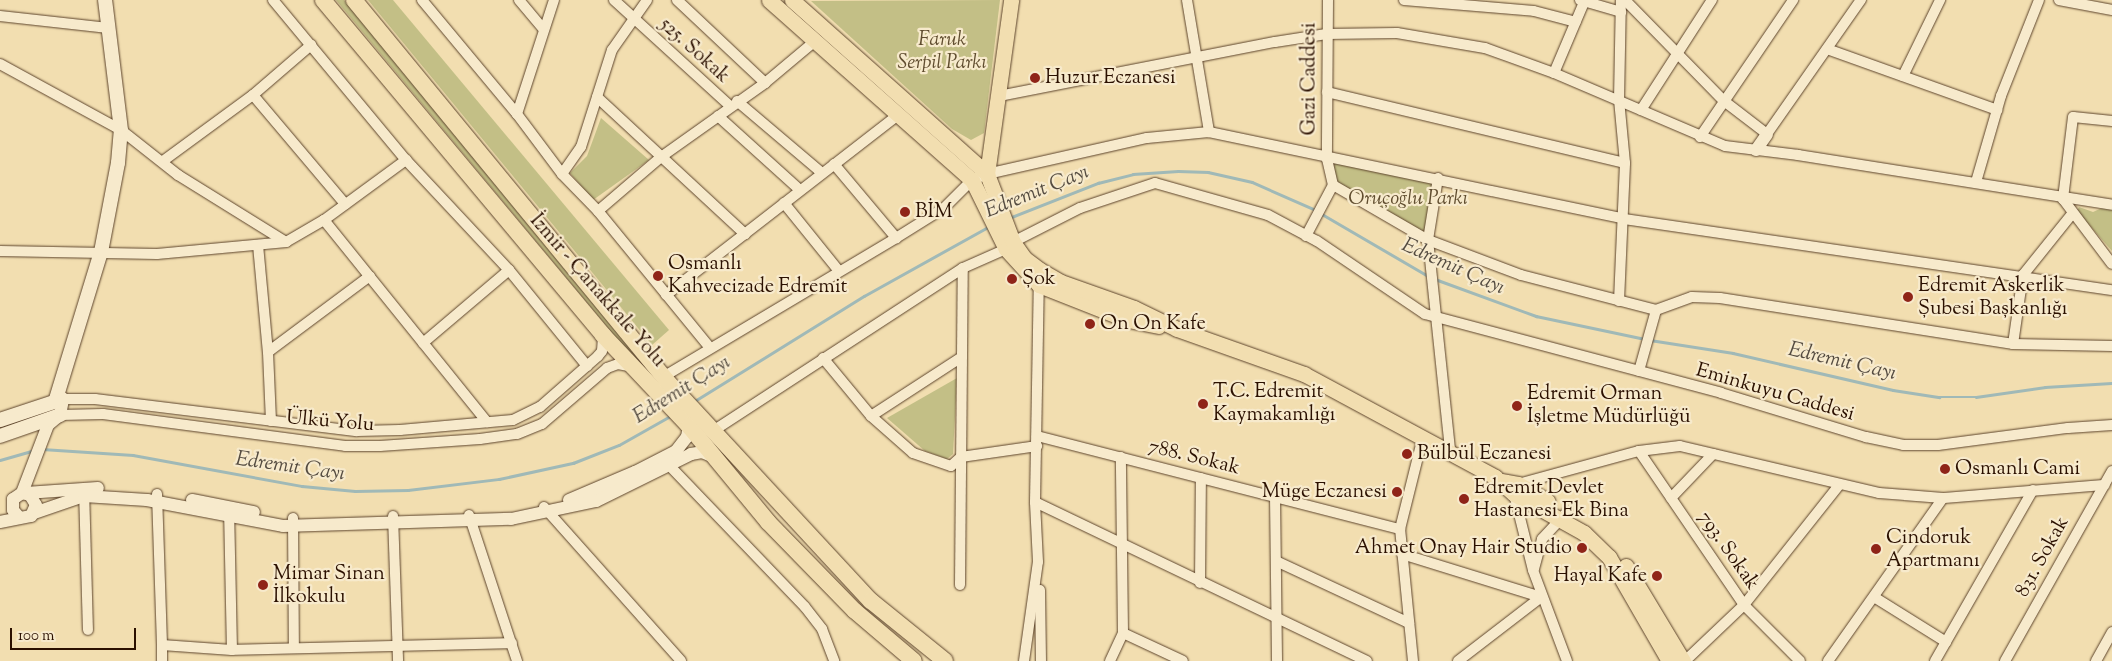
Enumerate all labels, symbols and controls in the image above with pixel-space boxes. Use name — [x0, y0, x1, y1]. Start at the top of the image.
street label: 525. Sokak — [654, 13, 734, 89]
street label: Gazi Caddesi — [1298, 23, 1322, 135]
park label: Faruk Serpil Parkı — [898, 28, 986, 75]
place label: Huzur Eczanesi — [1045, 66, 1176, 90]
marker: Huzur Eczanesi — [1029, 72, 1041, 84]
water label: Edremit Çayı — [981, 160, 1093, 224]
park label: Oruçoğlu Parkı — [1348, 187, 1468, 211]
place label: BİM — [915, 200, 953, 224]
marker: BİM — [899, 206, 911, 218]
street label: İzmir - Çanakkale Yolu — [524, 209, 670, 373]
water label: Edremit Çayı — [1397, 233, 1509, 301]
place label: Osmanlı Kahvecizade Edremit — [668, 252, 847, 299]
place label: Şok — [1022, 267, 1056, 291]
marker: Osmanlı Kahvecizade Edremit — [652, 270, 664, 282]
marker: Şok — [1006, 273, 1018, 285]
place label: Edremit Askerlik Şubesi Başkanlığı — [1918, 274, 2068, 321]
marker: Edremit Askerlik Şubesi Başkanlığı — [1902, 291, 1914, 303]
place label: On On Kafe — [1100, 312, 1206, 336]
marker: On On Kafe — [1084, 318, 1096, 330]
water label: Edremit Çayı — [1785, 337, 1899, 387]
water label: Edremit Çayı — [629, 350, 735, 430]
street label: Eminkuyu Caddesi — [1693, 359, 1857, 427]
place label: T.C. Edremit Kaymakamlığı — [1213, 380, 1335, 427]
place label: Edremit Orman İşletme Müdürlüğü — [1527, 382, 1691, 429]
marker: T.C. Edremit Kaymakamlığı — [1197, 398, 1209, 410]
marker: Edremit Orman İşletme Müdürlüğü — [1511, 400, 1523, 412]
street label: Ülkü Yolu — [285, 406, 375, 438]
street label: 788. Sokak — [1146, 435, 1242, 481]
place label: Bülbül Eczanesi — [1417, 442, 1552, 466]
water label: Edremit Çayı — [234, 447, 346, 487]
marker: Bülbül Eczanesi — [1401, 448, 1413, 460]
place label: Osmanlı Cami — [1955, 457, 2080, 481]
marker: Osmanlı Cami — [1939, 463, 1951, 475]
place label: Edremit Devlet Hastanesi Ek Bina — [1474, 476, 1629, 523]
place label: Müge Eczanesi — [1262, 480, 1387, 504]
marker: Müge Eczanesi — [1391, 486, 1403, 498]
marker: Edremit Devlet Hastanesi Ek Bina — [1458, 493, 1470, 505]
street label: 793. Sokak — [1692, 507, 1764, 595]
street label: 831. Sokak — [2011, 513, 2075, 601]
place label: Cindoruk Apartmanı — [1886, 526, 1980, 573]
place label: Ahmet Onay Hair Studio — [1355, 536, 1572, 560]
marker: Ahmet Onay Hair Studio — [1576, 542, 1588, 554]
marker: Cindoruk Apartmanı — [1870, 543, 1882, 555]
place label: Mimar Sinan İlkokulu — [273, 562, 385, 609]
place label: Hayal Kafe — [1554, 564, 1647, 588]
marker: Hayal Kafe — [1651, 570, 1663, 582]
marker: Mimar Sinan İlkokulu — [257, 579, 269, 591]
scale bar — [12, 618, 139, 650]
text: 100 m — [18, 626, 54, 647]

